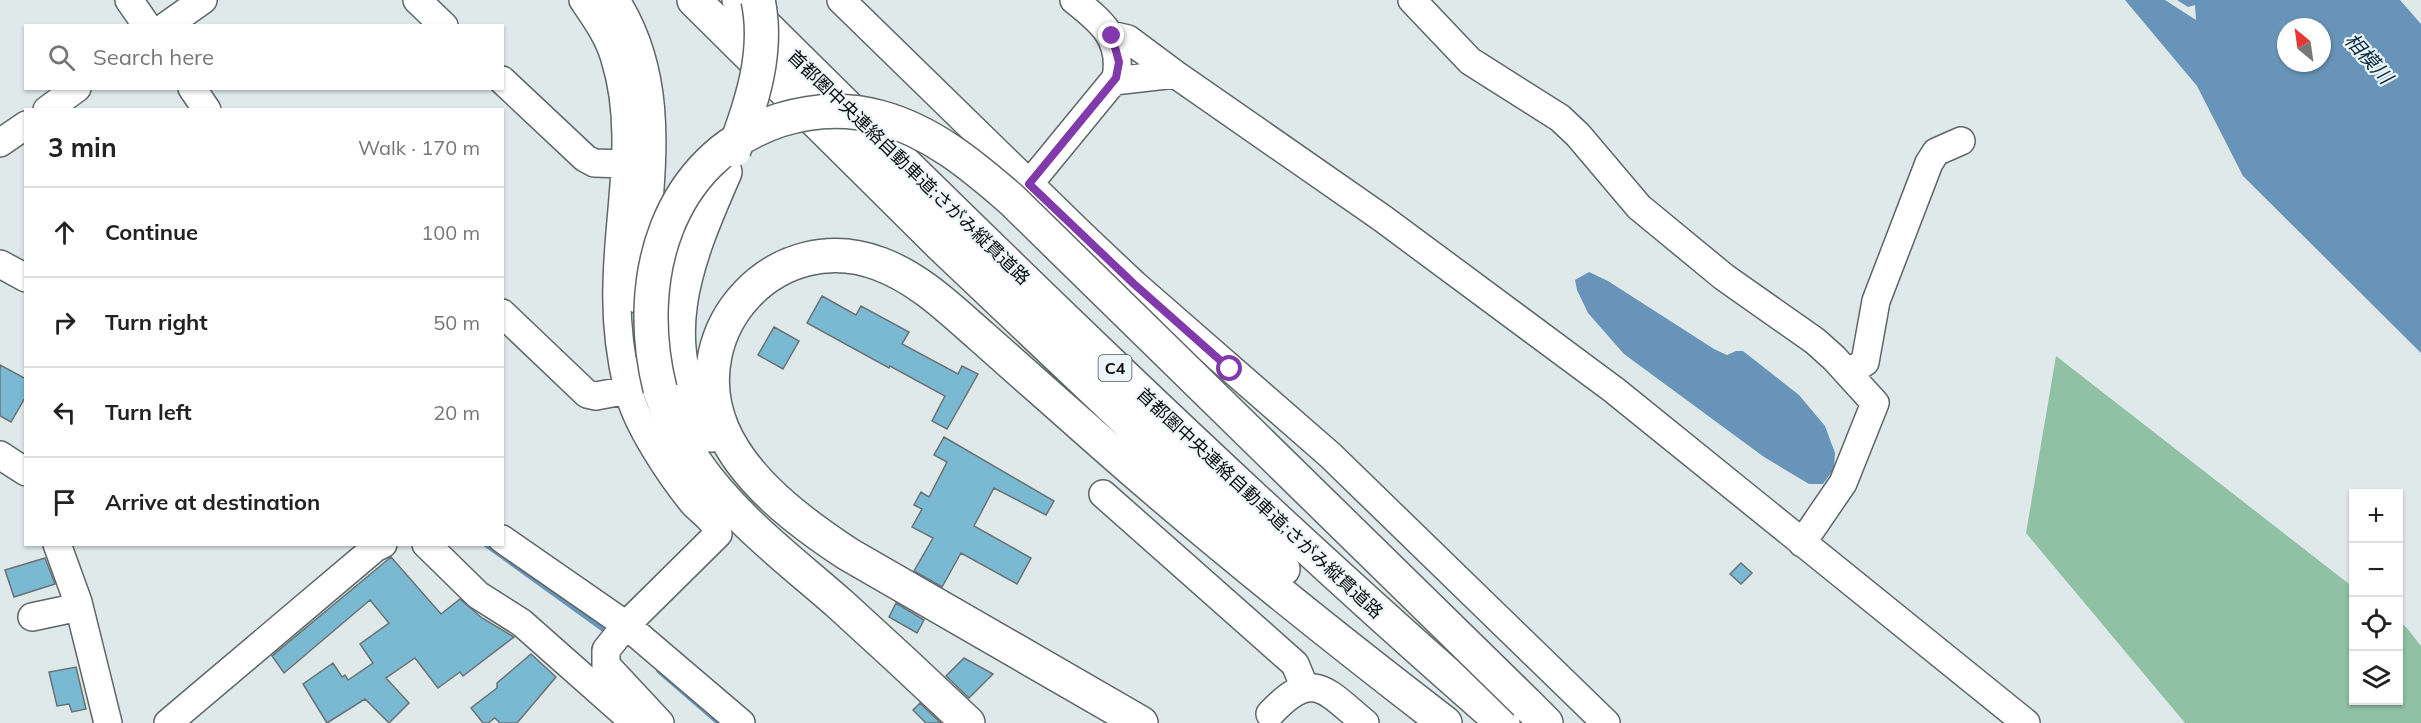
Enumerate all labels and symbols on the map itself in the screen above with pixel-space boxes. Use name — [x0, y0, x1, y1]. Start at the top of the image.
north arrow — [2277, 18, 2331, 72]
route end — [1098, 22, 1124, 48]
water label: 相模川 — [2340, 27, 2400, 90]
street label: 首都圏中央連絡自動車道;さがみ縦貫道路 — [783, 45, 1035, 289]
road number: C4 — [1098, 355, 1132, 381]
route start — [1216, 355, 1242, 381]
street label: 首都圏中央連絡自動車道;さがみ縦貫道路 — [1132, 383, 1388, 623]

